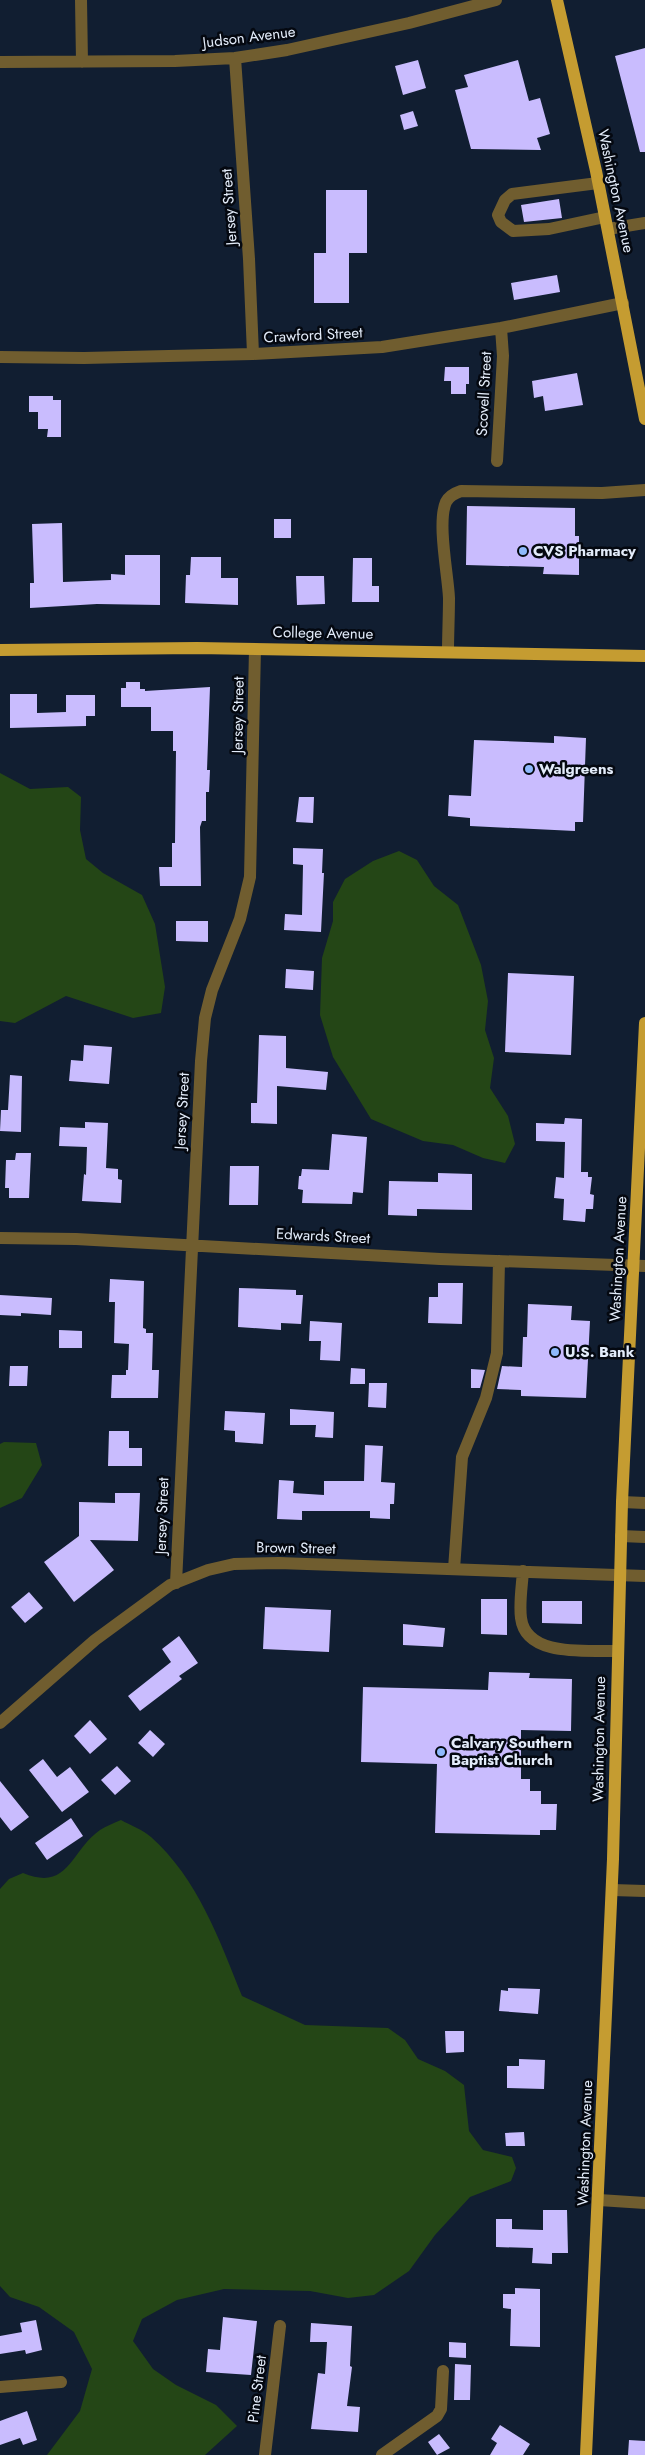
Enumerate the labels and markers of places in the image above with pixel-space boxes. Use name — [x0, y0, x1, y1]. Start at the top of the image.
place label: CVS Pharmacy — [533, 540, 636, 562]
marker: CVS Pharmacy — [517, 545, 529, 557]
place label: Walgreens — [539, 758, 614, 780]
marker: Walgreens — [523, 763, 535, 775]
place label: U.S. Bank — [565, 1341, 635, 1363]
marker: U.S. Bank — [549, 1346, 561, 1358]
place label: Calvary Southern Baptist Church — [451, 1732, 572, 1771]
marker: Calvary Southern Baptist Church — [435, 1746, 447, 1758]

